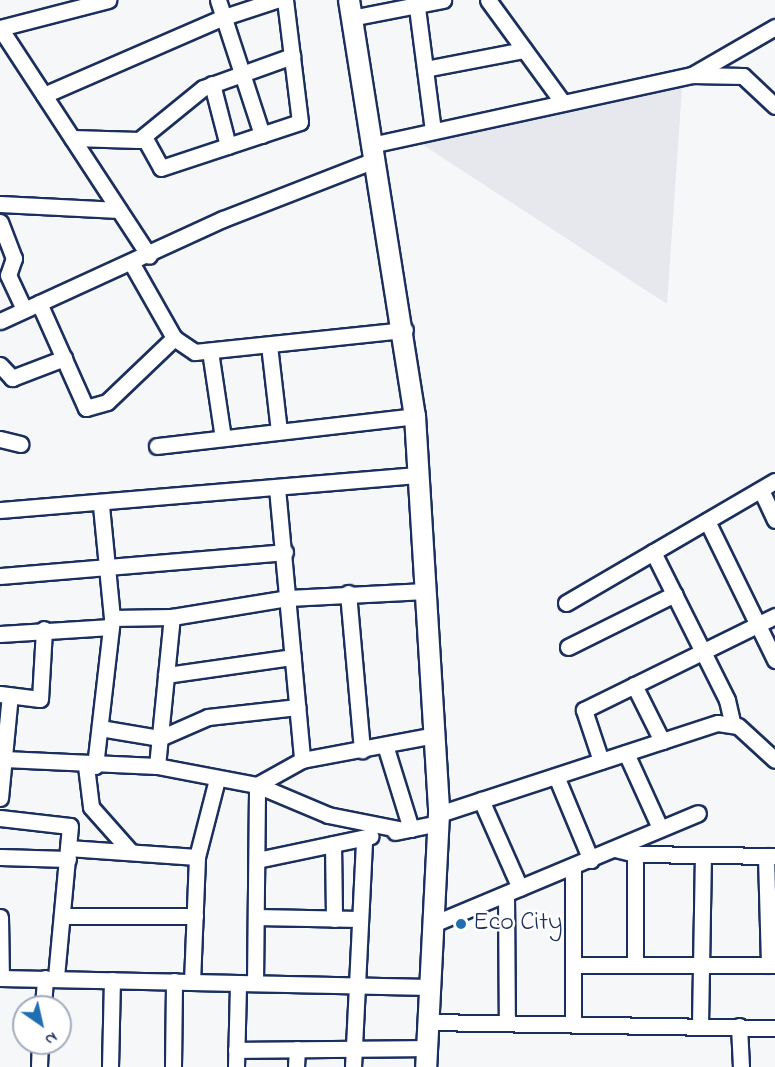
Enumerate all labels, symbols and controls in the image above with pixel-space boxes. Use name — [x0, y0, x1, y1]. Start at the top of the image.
place label: Eco City — [473, 908, 562, 940]
marker: Eco City — [454, 917, 468, 931]
north arrow — [12, 995, 72, 1055]
text: N — [40, 1025, 62, 1051]

